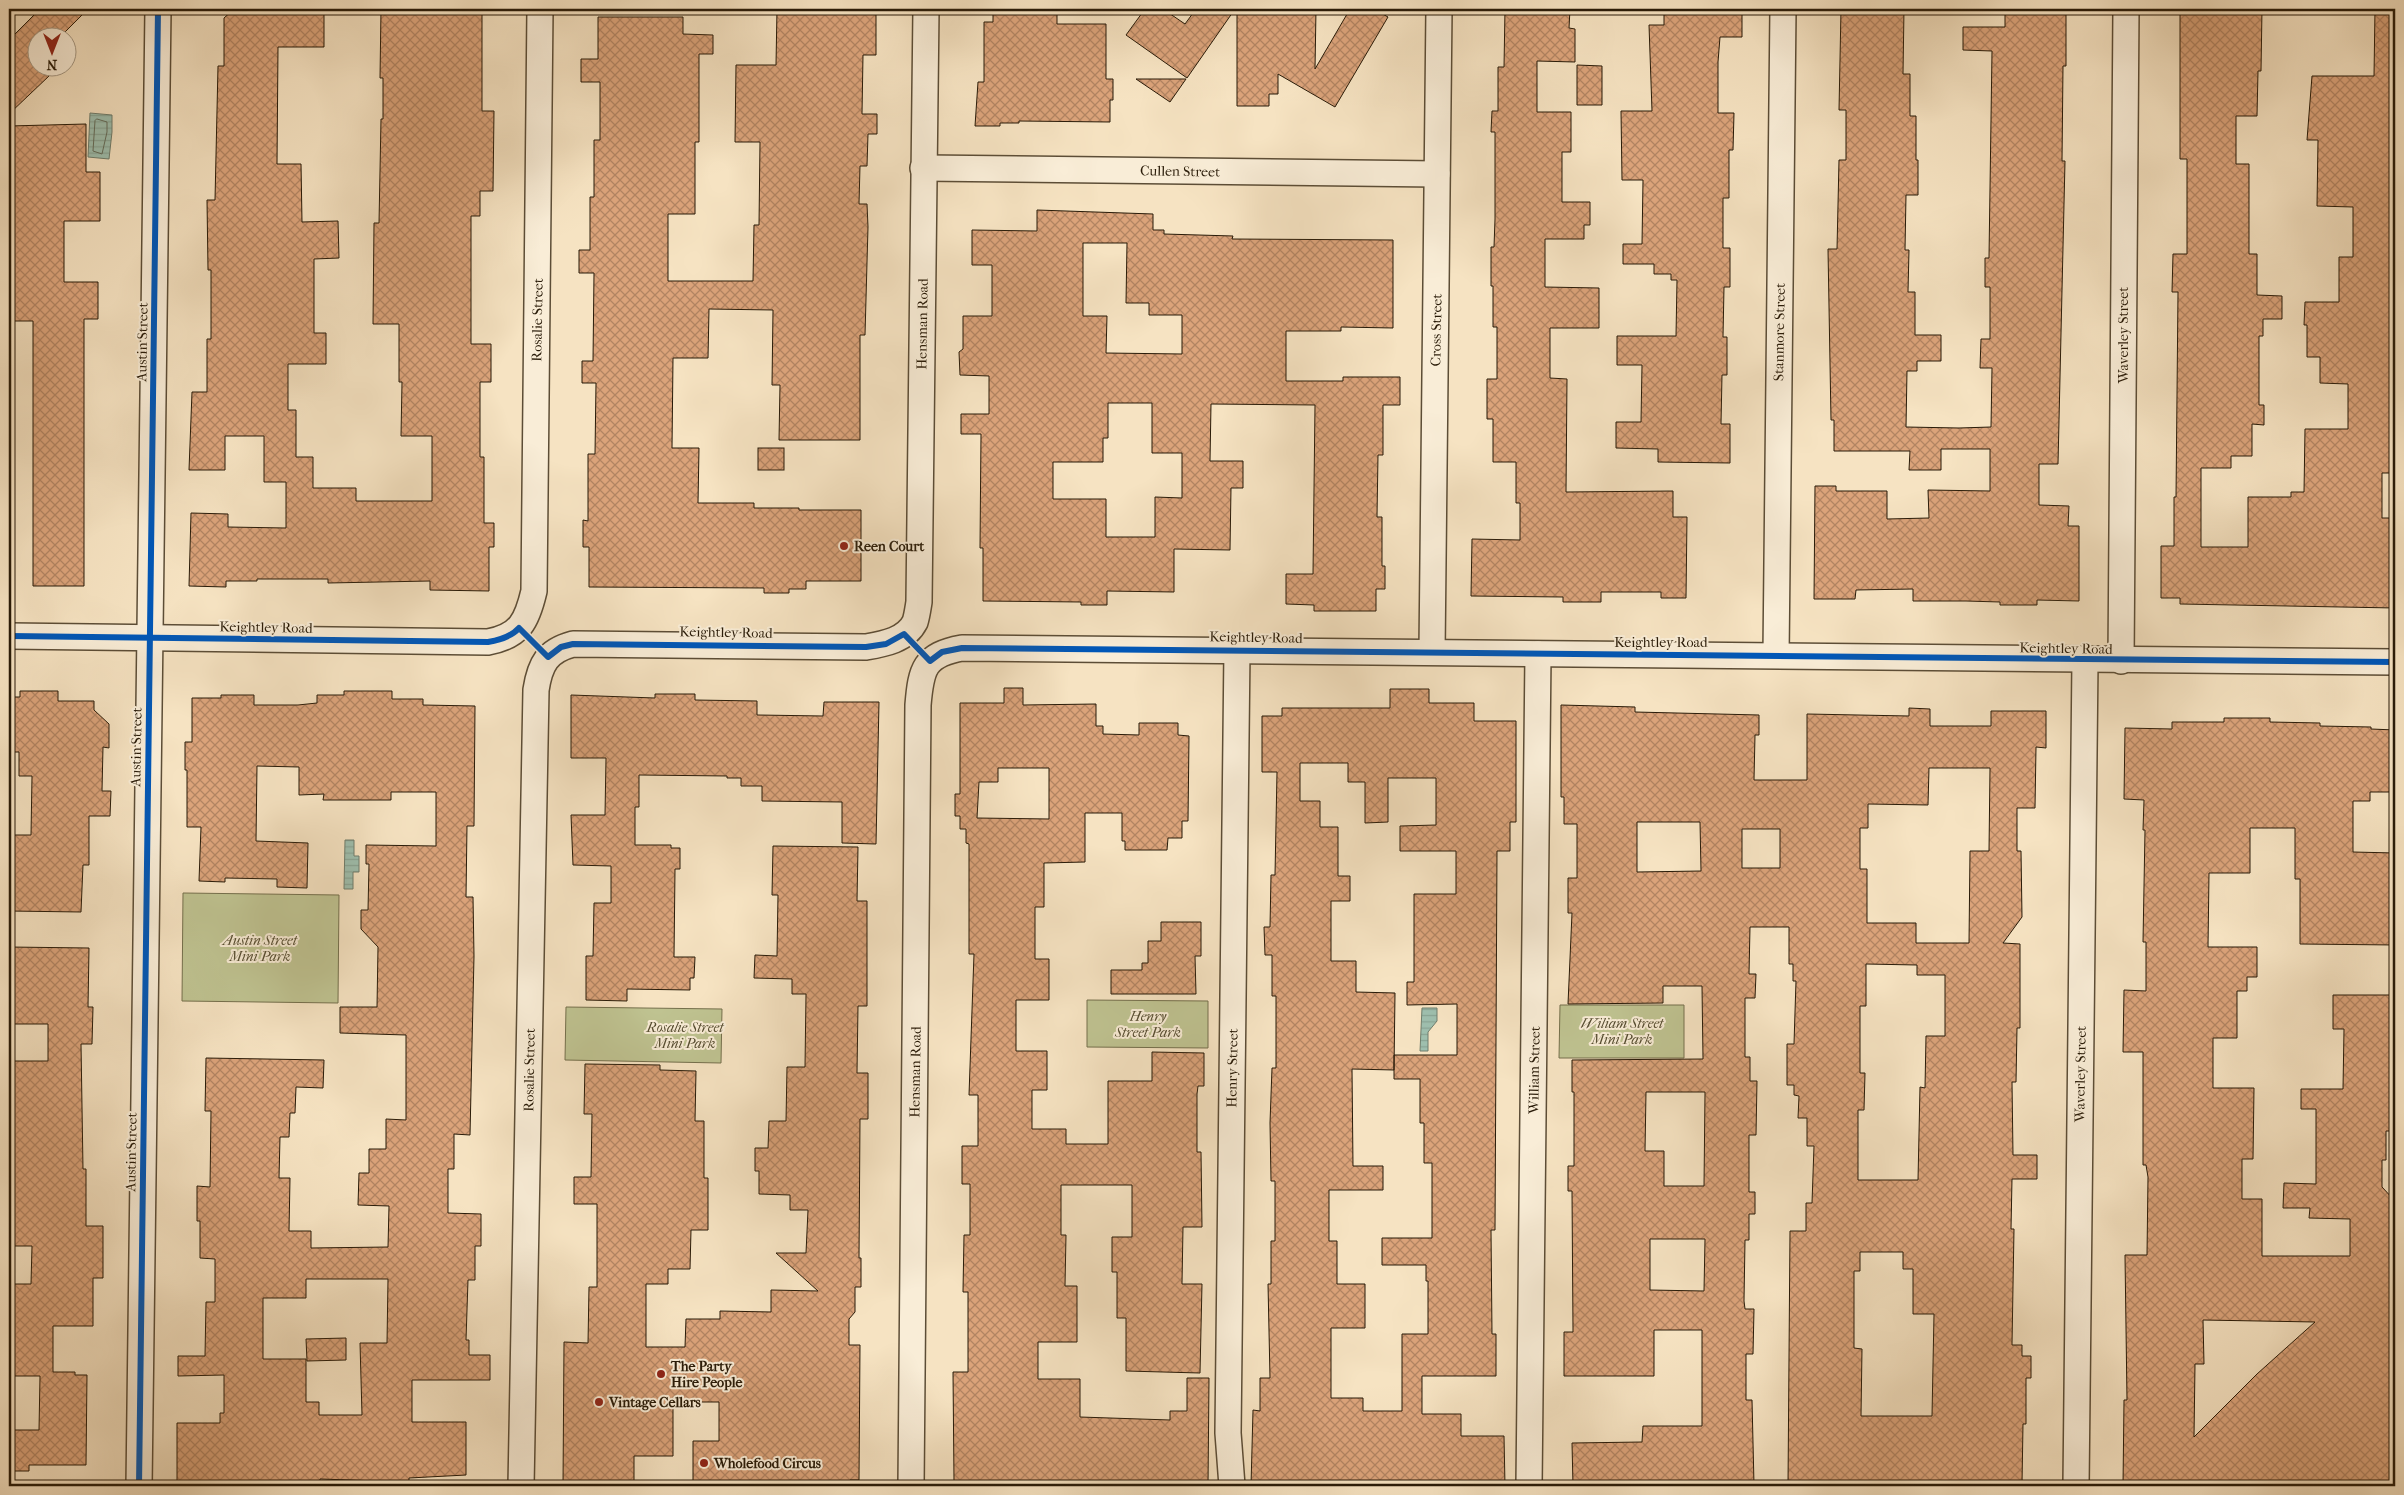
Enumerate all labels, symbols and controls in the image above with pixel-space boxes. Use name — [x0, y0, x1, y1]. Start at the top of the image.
north arrow — [28, 28, 78, 78]
text: N — [46, 56, 57, 73]
street label: Cullen Street — [1140, 162, 1220, 181]
street label: Rosalie Street — [528, 278, 547, 362]
street label: Hensman Road — [913, 278, 932, 370]
street label: Stanmore Street — [1770, 283, 1789, 381]
street label: Waverley Street — [2115, 287, 2132, 384]
street label: Cross Street — [1427, 294, 1446, 366]
street label: Austin Street — [133, 302, 152, 383]
place label: Reen Court — [854, 538, 925, 555]
marker: Reen Court — [838, 540, 850, 552]
street label: Keightley Road — [219, 618, 313, 637]
street label: Keightley Road — [679, 623, 773, 642]
street label: Keightley Road — [1209, 628, 1303, 647]
street label: Keightley Road — [1614, 634, 1708, 651]
street label: Keightley Road — [2019, 639, 2113, 658]
street label: Austin Street — [127, 707, 146, 788]
park label: Austin Street Mini Park — [221, 932, 298, 965]
park label: Henry Street Park — [1114, 1008, 1181, 1041]
park label: Wiliam Street Mini Park — [1581, 1015, 1664, 1048]
park label: Rosalie Street Mini Park — [646, 1019, 724, 1052]
street label: Hensman Road — [906, 1026, 925, 1118]
street label: William Street — [1525, 1026, 1544, 1115]
street label: Waverley Street — [2071, 1026, 2090, 1123]
street label: Rosalie Street — [520, 1028, 539, 1112]
street label: Henry Street — [1223, 1028, 1242, 1108]
street label: Austin Street — [122, 1112, 141, 1193]
place label: The Party Hire People — [670, 1358, 742, 1391]
marker: The Party Hire People — [655, 1368, 667, 1380]
place label: Vintage Cellars — [608, 1394, 702, 1411]
marker: Vintage Cellars — [593, 1396, 605, 1408]
place label: Wholefood Circus — [713, 1455, 822, 1472]
marker: Wholefood Circus — [698, 1457, 710, 1469]

